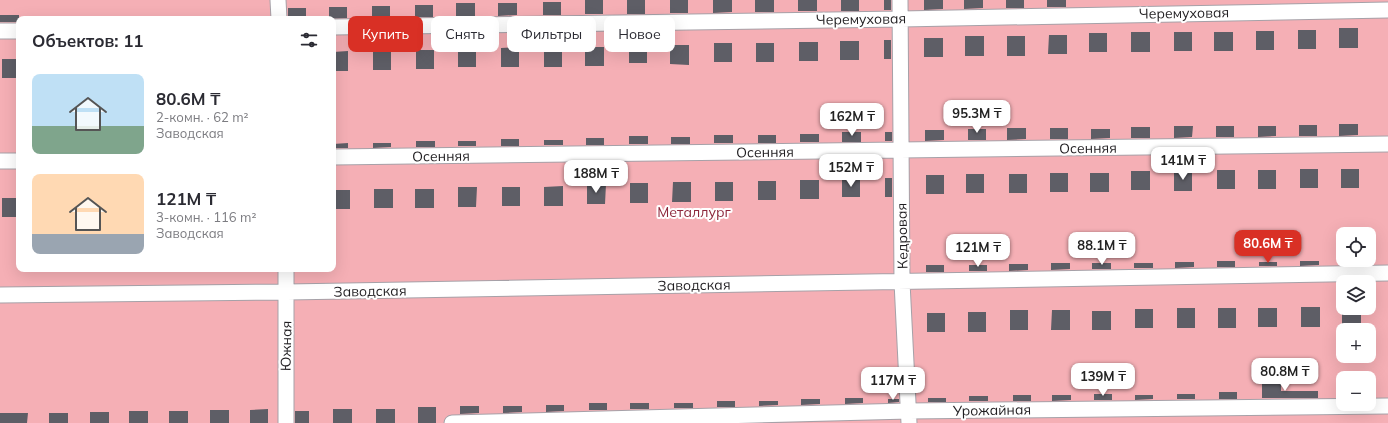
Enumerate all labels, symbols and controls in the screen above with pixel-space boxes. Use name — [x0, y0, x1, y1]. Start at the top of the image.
street label: Черемуховая — [1139, 3, 1229, 23]
street label: Черемуховая — [816, 9, 906, 29]
chip: Купить — [348, 16, 423, 52]
chip: Снять — [431, 16, 499, 52]
chip: Фильтры — [507, 16, 596, 52]
chip: Новое — [604, 16, 675, 52]
icon: filters — [298, 29, 320, 51]
text: Объектов: 11 — [32, 30, 144, 51]
text: 80.6M ₸ — [156, 88, 220, 109]
icon: home — [64, 90, 112, 138]
pin: 95.3M ₸ — [940, 100, 1014, 134]
pin: 162M ₸ — [819, 103, 885, 137]
text: 95.3M ₸ — [952, 105, 1002, 121]
text: 162M ₸ — [829, 108, 875, 124]
text: 2-комн. · 62 m² — [156, 109, 249, 125]
text: Заводская — [156, 125, 224, 141]
street label: Осенняя — [1059, 138, 1117, 158]
street label: Осенняя — [736, 142, 794, 162]
street label: Осенняя — [412, 146, 470, 166]
pin: 141M ₸ — [1150, 147, 1216, 181]
text: 141M ₸ — [1160, 152, 1206, 168]
pin: 152M ₸ — [818, 154, 884, 188]
text: 152M ₸ — [828, 159, 874, 175]
pin: 188M ₸ — [563, 160, 629, 194]
text: 188M ₸ — [573, 165, 619, 181]
text: 121M ₸ — [156, 188, 216, 209]
icon: home — [64, 190, 112, 238]
park label: Металлург — [657, 203, 731, 221]
street label: Кедровая — [892, 203, 912, 269]
text: 3-комн. · 116 m² — [156, 209, 256, 225]
text: Заводская — [156, 225, 224, 241]
map controls — [1336, 227, 1376, 411]
button: locate — [1336, 227, 1376, 267]
pin: 80.6M ₸ — [1231, 230, 1305, 264]
pin: 88.1M ₸ — [1065, 232, 1139, 266]
pin: 121M ₸ — [945, 234, 1011, 268]
text: 80.6M ₸ — [1243, 235, 1293, 251]
text: 88.1M ₸ — [1077, 237, 1127, 253]
text: 121M ₸ — [955, 239, 1001, 255]
street label: Заводская — [657, 275, 731, 295]
button: layers — [1336, 275, 1376, 315]
street label: Заводская — [333, 281, 407, 301]
street label: Южная — [277, 321, 295, 371]
button: + — [1336, 323, 1376, 363]
pin: 80.8M ₸ — [1248, 358, 1322, 392]
pin: 139M ₸ — [1070, 363, 1136, 397]
text: 80.8M ₸ — [1260, 363, 1310, 379]
pin: 117M ₸ — [860, 367, 926, 401]
text: 139M ₸ — [1080, 368, 1126, 384]
button: − — [1336, 371, 1376, 411]
text: 117M ₸ — [870, 372, 916, 388]
street label: Урожайная — [952, 400, 1031, 420]

